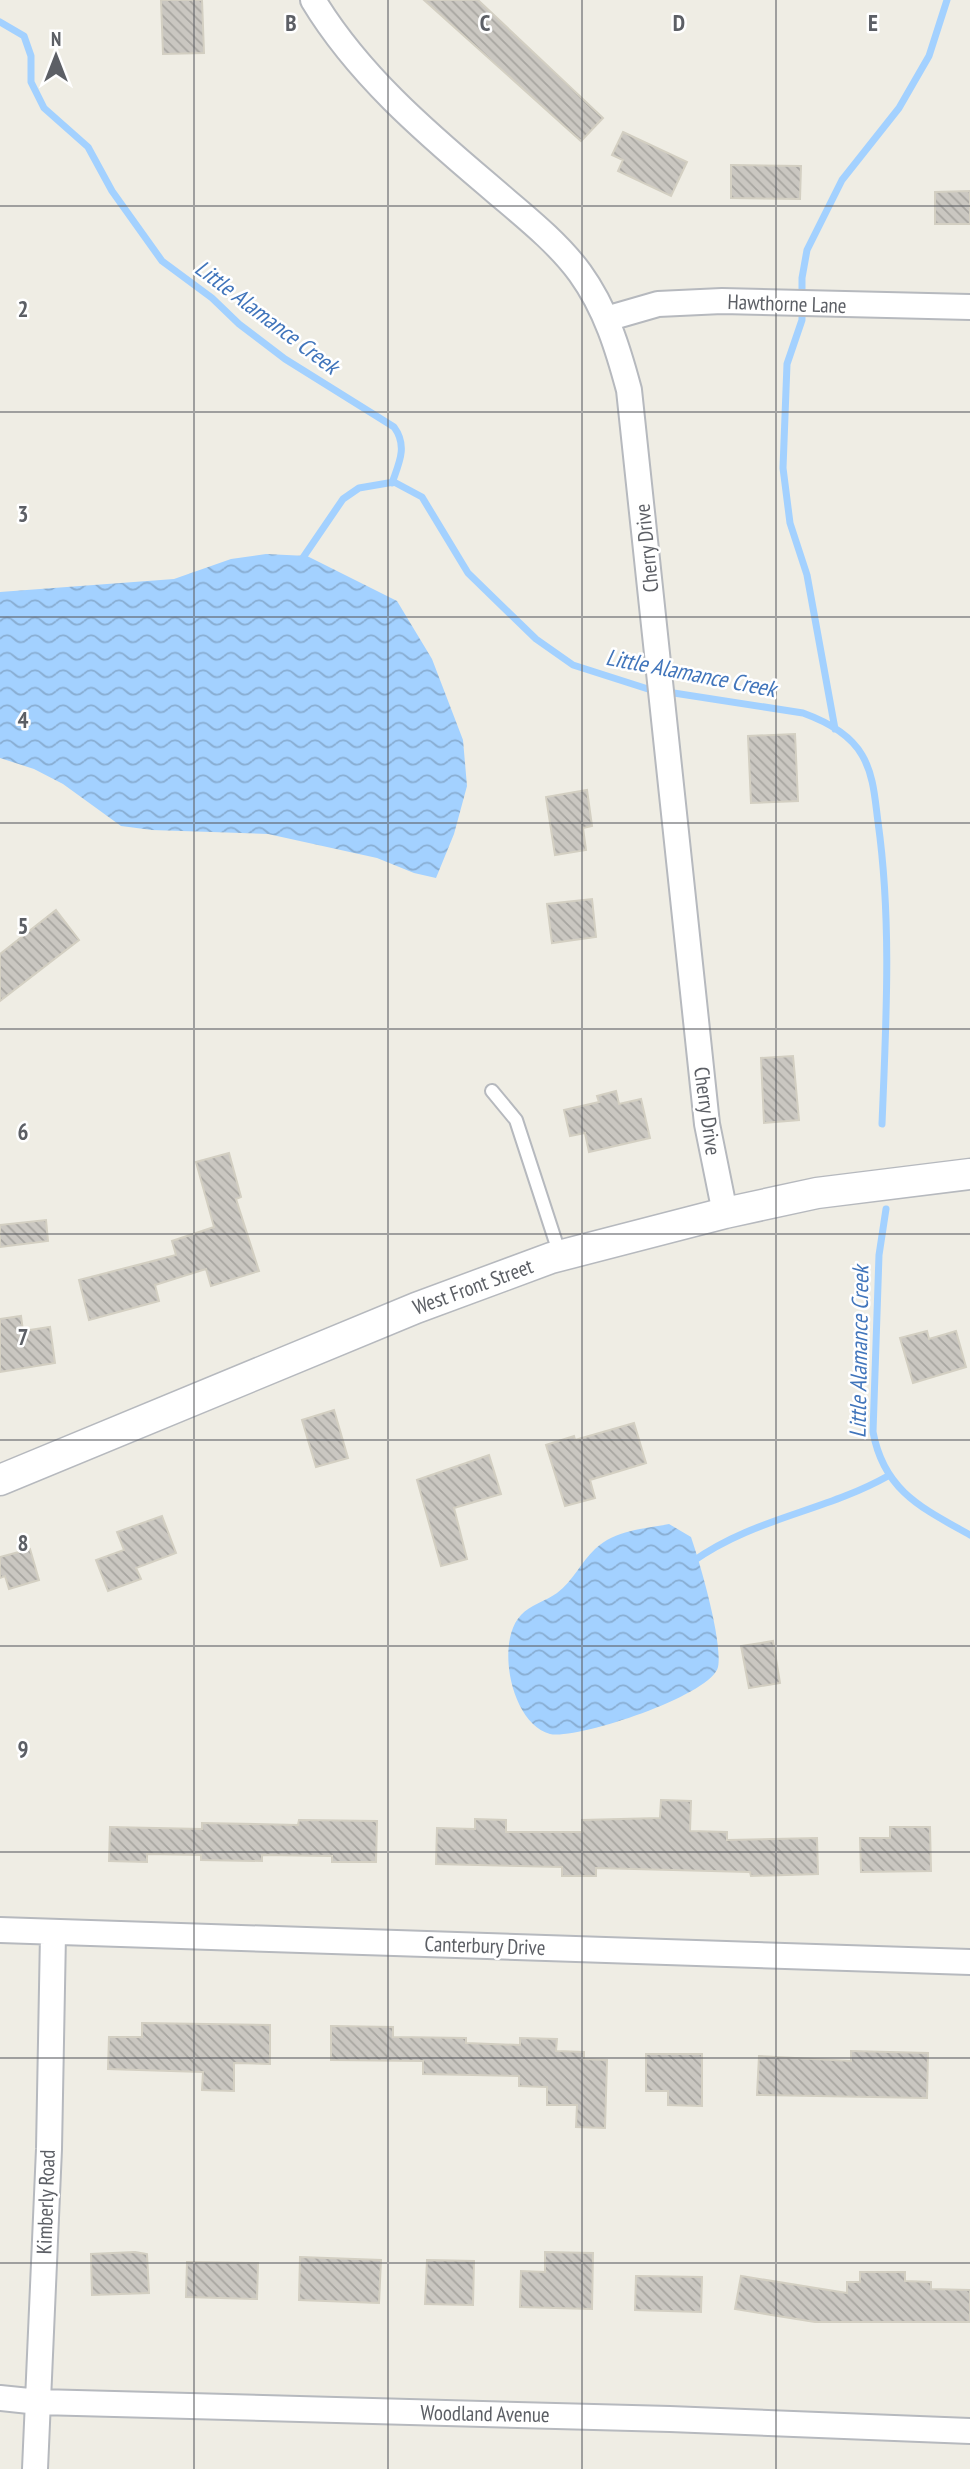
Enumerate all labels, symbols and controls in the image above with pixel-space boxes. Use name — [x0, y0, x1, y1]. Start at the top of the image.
text: B — [285, 8, 297, 37]
text: C — [480, 8, 491, 37]
text: D — [673, 8, 685, 37]
text: E — [868, 8, 878, 37]
north arrow — [21, 21, 91, 91]
text: N — [51, 27, 61, 51]
water label: Little Alamance Creek — [190, 253, 347, 382]
street label: Hawthorne Lane — [727, 288, 847, 319]
text: 2 — [18, 294, 29, 323]
text: 3 — [18, 499, 29, 528]
street label: Cherry Drive — [628, 502, 665, 594]
water label: Little Alamance Creek — [604, 642, 782, 704]
text: 4 — [18, 705, 29, 734]
text: 5 — [18, 911, 29, 940]
street label: Cherry Drive — [688, 1065, 727, 1157]
text: 6 — [18, 1117, 29, 1146]
street label: West Front Street — [409, 1252, 537, 1321]
water label: Little Alamance Creek — [842, 1262, 875, 1438]
text: 7 — [18, 1322, 29, 1351]
text: 8 — [18, 1528, 29, 1557]
text: 9 — [18, 1734, 29, 1763]
street label: Canterbury Drive — [424, 1930, 546, 1961]
street label: Kimberly Road — [30, 2149, 61, 2255]
street label: Woodland Avenue — [420, 2399, 550, 2428]

